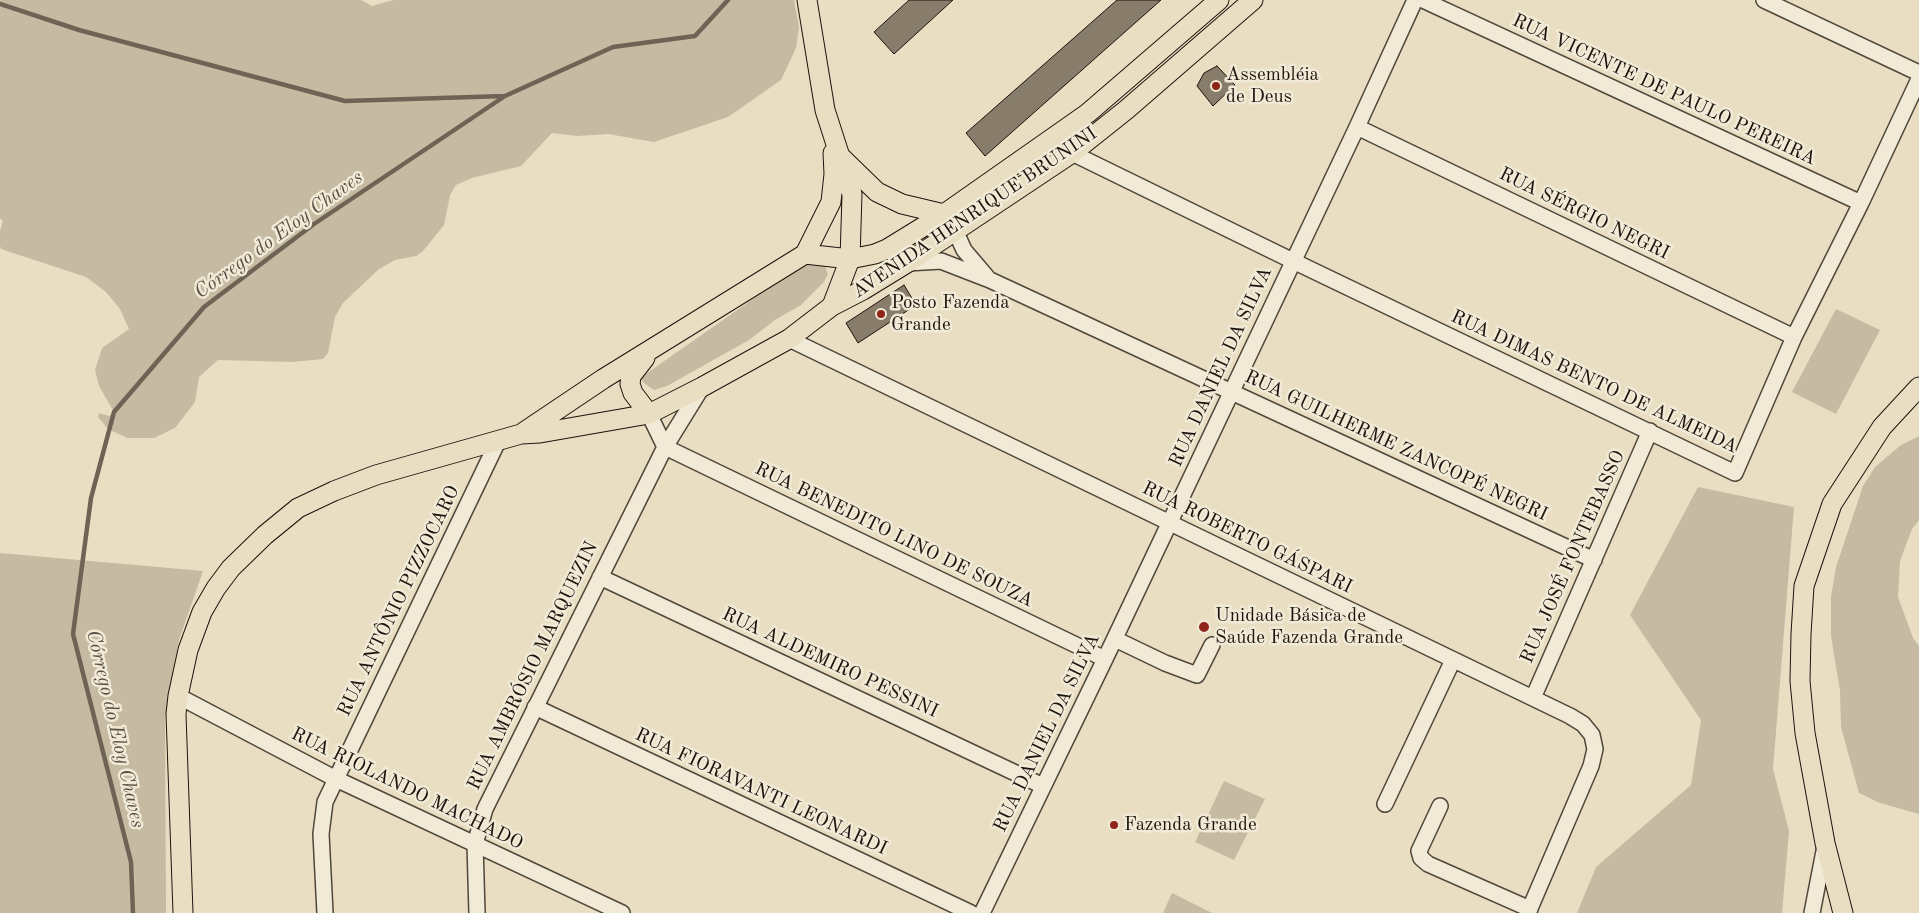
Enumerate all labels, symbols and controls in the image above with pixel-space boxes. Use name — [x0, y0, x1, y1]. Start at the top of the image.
street label: RUA VICENTE DE PAULO PEREIRA — [1508, 9, 1820, 171]
place label: Assembléia de Deus — [1226, 64, 1319, 108]
marker: Assembléia de Deus — [1210, 80, 1222, 92]
street label: AVENIDA HENRIQUE BRUNINI — [848, 122, 1102, 304]
street label: RUA SÉRGIO NEGRI — [1495, 163, 1673, 265]
water label: Córrego do Eloy Chaves — [190, 166, 368, 304]
street label: RUA DANIEL DA SILVA — [1165, 263, 1277, 471]
place label: Posto Fazenda Grande — [891, 292, 1010, 336]
street label: RUA DIMAS BENTO DE ALMEIDA — [1447, 305, 1741, 459]
marker: Posto Fazenda Grande — [875, 308, 887, 320]
street label: RUA GUILHERME ZANCOPÉ NEGRI — [1241, 366, 1551, 526]
street label: RUA JOSÉ FONTEBASSO — [1516, 447, 1630, 667]
street label: RUA BENEDITO LINO DE SOUZA — [751, 457, 1037, 613]
street label: RUA ROBERTO GÁSPARI — [1138, 477, 1356, 599]
street label: RUA ANTÔNIO PIZZOCARO — [333, 482, 465, 720]
street label: RUA AMBRÓSIO MARQUEZIN — [463, 538, 603, 794]
street label: RUA ALDEMIRO PESSINI — [718, 603, 942, 723]
place label: Unidade Básica de Saúde Fazenda Grande — [1215, 605, 1403, 649]
marker: Unidade Básica de Saúde Fazenda Grande — [1197, 620, 1211, 634]
water label: Córrego do Eloy Chaves — [81, 628, 149, 830]
street label: RUA DANIEL DA SILVA — [989, 630, 1105, 836]
street label: RUA RIOLANDO MACHADO — [287, 723, 527, 855]
street label: RUA FIORAVANTI LEONARDI — [631, 723, 891, 861]
place label: Fazenda Grande — [1124, 814, 1257, 836]
marker: Fazenda Grande — [1108, 819, 1120, 831]

